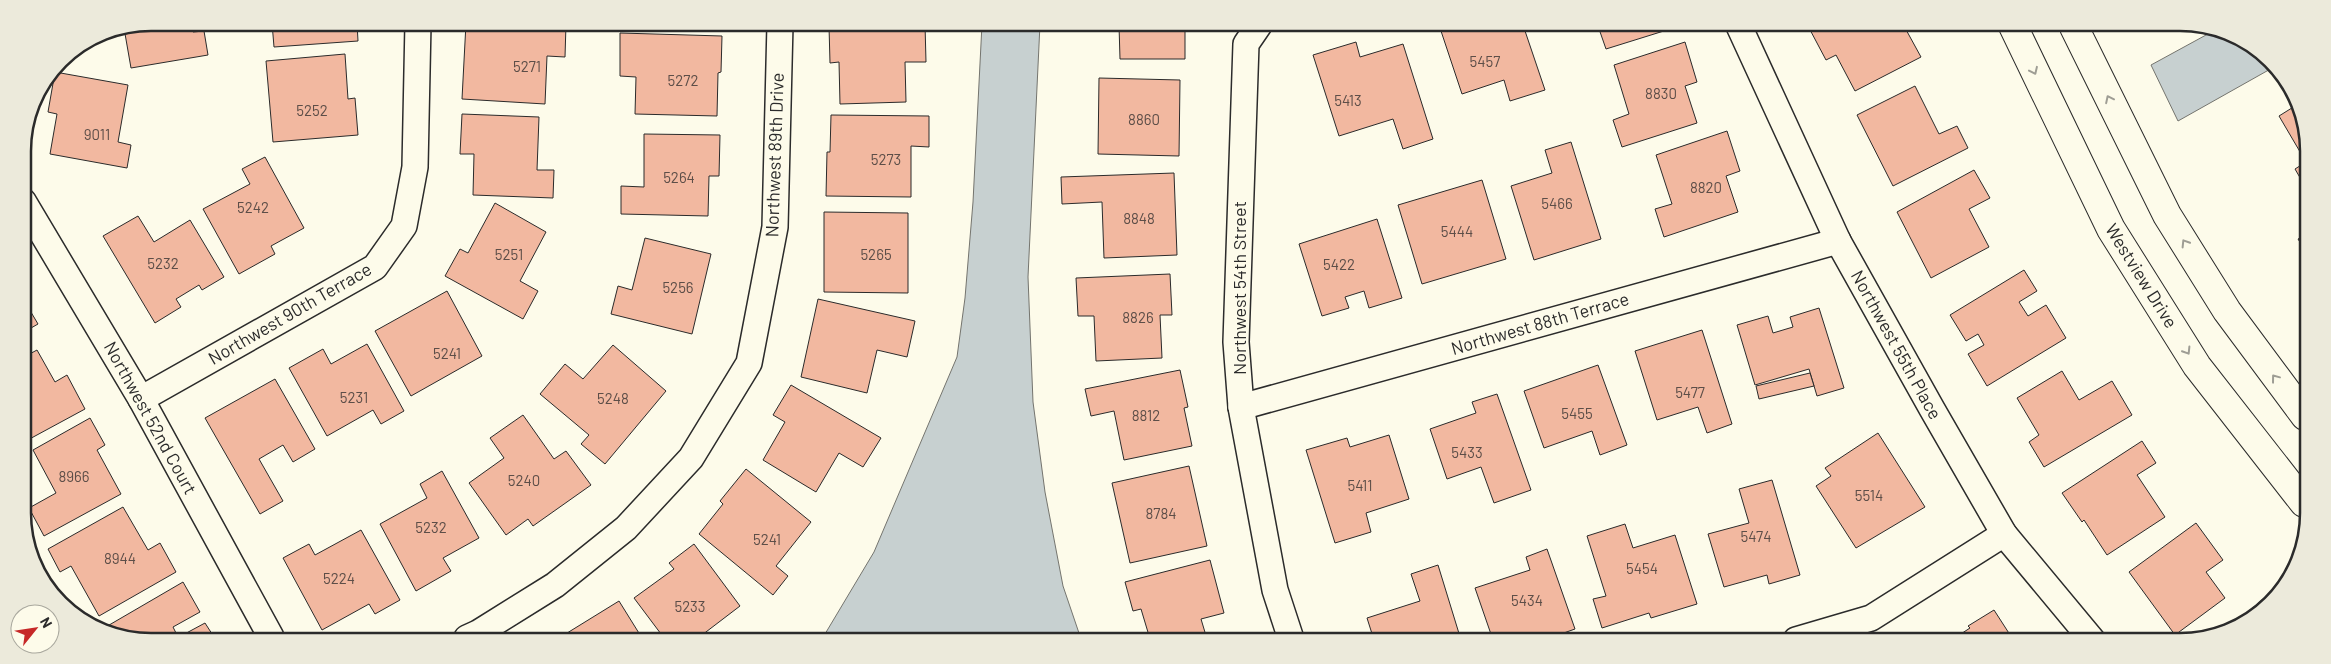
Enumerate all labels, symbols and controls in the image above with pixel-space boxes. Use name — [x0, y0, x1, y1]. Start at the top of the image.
house number: 5457 — [1470, 52, 1500, 70]
house number: 5271 — [513, 57, 541, 75]
one-way arrow — [2027, 66, 2038, 75]
house number: 5272 — [668, 71, 698, 89]
street label: Northwest 89th Drive — [760, 72, 788, 238]
house number: 8830 — [1645, 84, 1677, 102]
house number: 5413 — [1334, 91, 1362, 109]
one-way arrow — [2105, 95, 2116, 104]
house number: 5252 — [296, 101, 328, 119]
house number: 8860 — [1128, 110, 1160, 128]
house number: 9011 — [84, 125, 110, 143]
house number: 5273 — [871, 150, 901, 168]
house number: 5264 — [663, 168, 695, 186]
house number: 8820 — [1690, 178, 1722, 196]
house number: 5466 — [1541, 194, 1573, 212]
house number: 5242 — [237, 198, 269, 216]
street label: Northwest 54th Street — [1228, 201, 1250, 375]
house number: 8848 — [1123, 209, 1155, 227]
street label: Westview Drive — [2101, 219, 2183, 332]
house number: 5444 — [1441, 222, 1473, 240]
one-way arrow — [2181, 239, 2191, 248]
house number: 5251 — [495, 245, 523, 263]
house number: 5265 — [860, 245, 892, 263]
house number: 5232 — [147, 254, 179, 272]
house number: 5422 — [1323, 255, 1355, 273]
street label: Northwest 90th Terrace — [204, 257, 375, 369]
street label: Northwest 55th Place — [1847, 266, 1947, 423]
house number: 5256 — [662, 278, 694, 296]
street label: Northwest 88th Terrace — [1448, 287, 1631, 359]
house number: 8826 — [1122, 308, 1154, 326]
street label: Northwest 52nd Court — [100, 337, 202, 498]
house number: 5241 — [433, 344, 461, 362]
one-way arrow — [2181, 345, 2191, 354]
one-way arrow — [2272, 375, 2280, 384]
house number: 5477 — [1675, 383, 1705, 401]
house number: 5231 — [340, 388, 368, 406]
house number: 5248 — [597, 389, 629, 407]
house number: 5455 — [1561, 404, 1593, 422]
house number: 8812 — [1132, 406, 1160, 424]
house number: 5433 — [1451, 443, 1483, 461]
house number: 8966 — [58, 467, 90, 485]
house number: 5240 — [508, 471, 540, 489]
house number: 5411 — [1347, 476, 1373, 494]
house number: 5514 — [1855, 486, 1883, 504]
house number: 8784 — [1146, 504, 1177, 522]
house number: 5232 — [415, 518, 447, 536]
house number: 5474 — [1741, 527, 1771, 545]
house number: 5241 — [753, 530, 781, 548]
house number: 8944 — [104, 549, 136, 567]
house number: 5454 — [1626, 559, 1658, 577]
house number: 5224 — [323, 569, 355, 587]
house number: 5434 — [1511, 591, 1543, 609]
house number: 5233 — [674, 597, 706, 615]
north arrow — [10, 604, 60, 654]
text: N — [37, 614, 56, 631]

